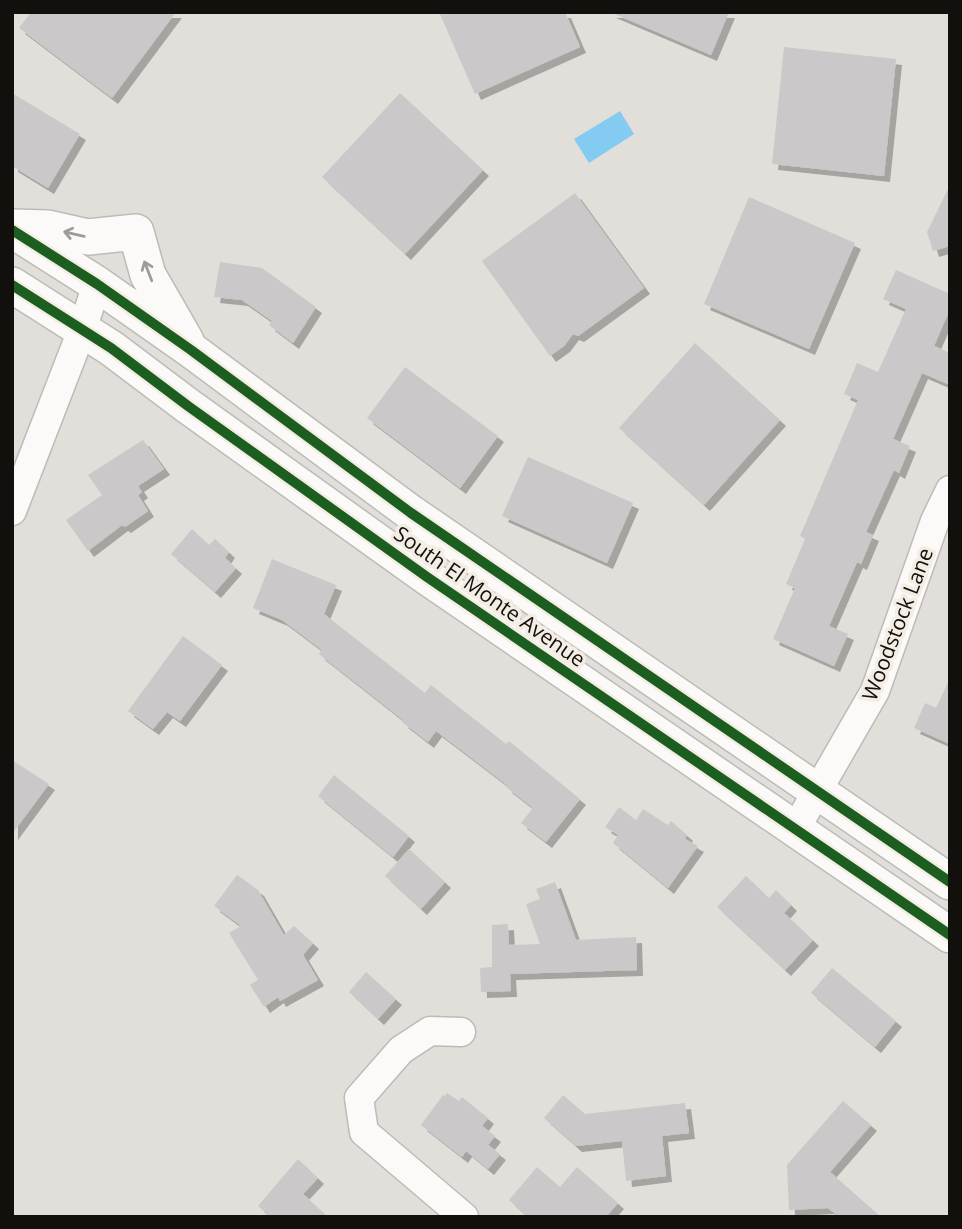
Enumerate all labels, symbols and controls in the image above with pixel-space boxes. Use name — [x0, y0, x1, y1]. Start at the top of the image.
one-way arrow — [63, 227, 86, 240]
one-way arrow — [140, 260, 153, 282]
street label: South El Monte Avenue — [389, 519, 591, 673]
street label: Woodstock Lane — [855, 544, 939, 704]

